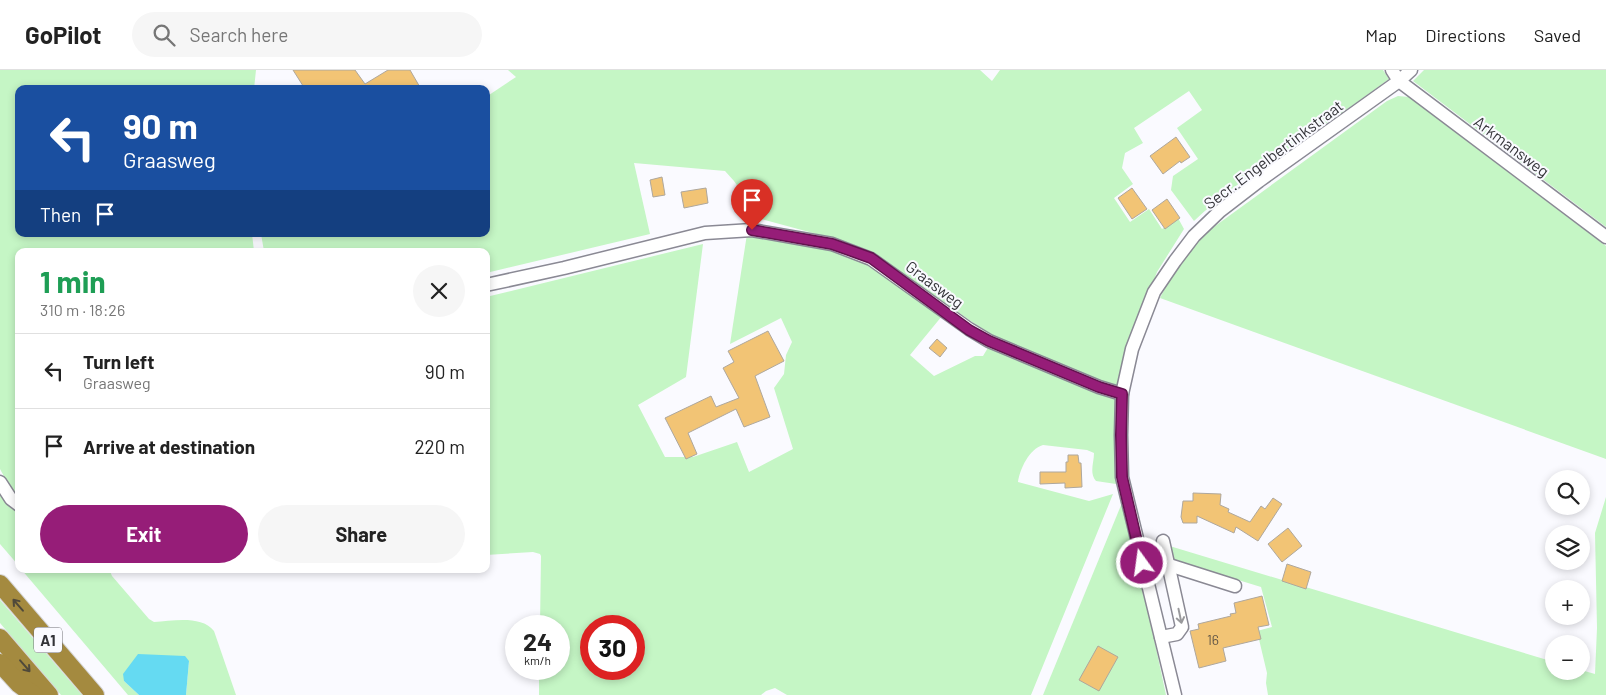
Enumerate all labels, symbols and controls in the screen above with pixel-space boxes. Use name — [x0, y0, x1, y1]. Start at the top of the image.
search box — [132, 12, 482, 57]
text: GoPilot — [25, 20, 102, 49]
icon: search — [150, 21, 178, 49]
text: Search here — [190, 23, 288, 46]
text: Map — [1365, 24, 1397, 46]
text: Directions — [1425, 24, 1506, 46]
text: Saved — [1534, 24, 1581, 46]
street label: Secr. Engelbertinkstraat — [1200, 95, 1346, 213]
text: 90 m — [123, 104, 198, 146]
icon: left — [40, 105, 105, 170]
street label: Arkmansweg — [1471, 112, 1553, 180]
text: Graasweg — [123, 146, 216, 172]
pin — [731, 179, 773, 230]
icon: arrive — [738, 186, 766, 214]
icon: arrive — [91, 200, 119, 228]
text: Then — [40, 203, 81, 226]
street label: Graasweg — [902, 256, 968, 312]
text: 1 min — [40, 263, 106, 299]
button: close — [413, 265, 465, 317]
text: 310 m · 18:26 — [40, 300, 125, 319]
text: Turn left — [83, 350, 154, 373]
icon: left — [40, 357, 68, 385]
text: 90 m — [425, 360, 465, 383]
text: Graasweg — [83, 373, 151, 392]
icon: arrive — [40, 432, 68, 460]
text: Arrive at destination — [83, 435, 255, 458]
text: 220 m — [414, 435, 465, 458]
map controls — [1545, 470, 1590, 680]
button: search — [1545, 470, 1590, 515]
button: Exit — [40, 505, 248, 563]
button: Share — [258, 505, 465, 563]
button: layers — [1545, 525, 1590, 570]
position arrow — [1115, 536, 1167, 588]
button: + — [1545, 580, 1590, 625]
one-way arrow — [13, 599, 24, 612]
one-way arrow — [1176, 607, 1185, 623]
speed limit sign: 30 — [580, 615, 645, 680]
text: 24 — [523, 626, 552, 656]
road number: A1 — [34, 628, 62, 652]
house number: 16 — [1207, 631, 1219, 648]
button: − — [1545, 635, 1590, 680]
text: km/h — [524, 653, 551, 667]
one-way arrow — [19, 660, 30, 673]

